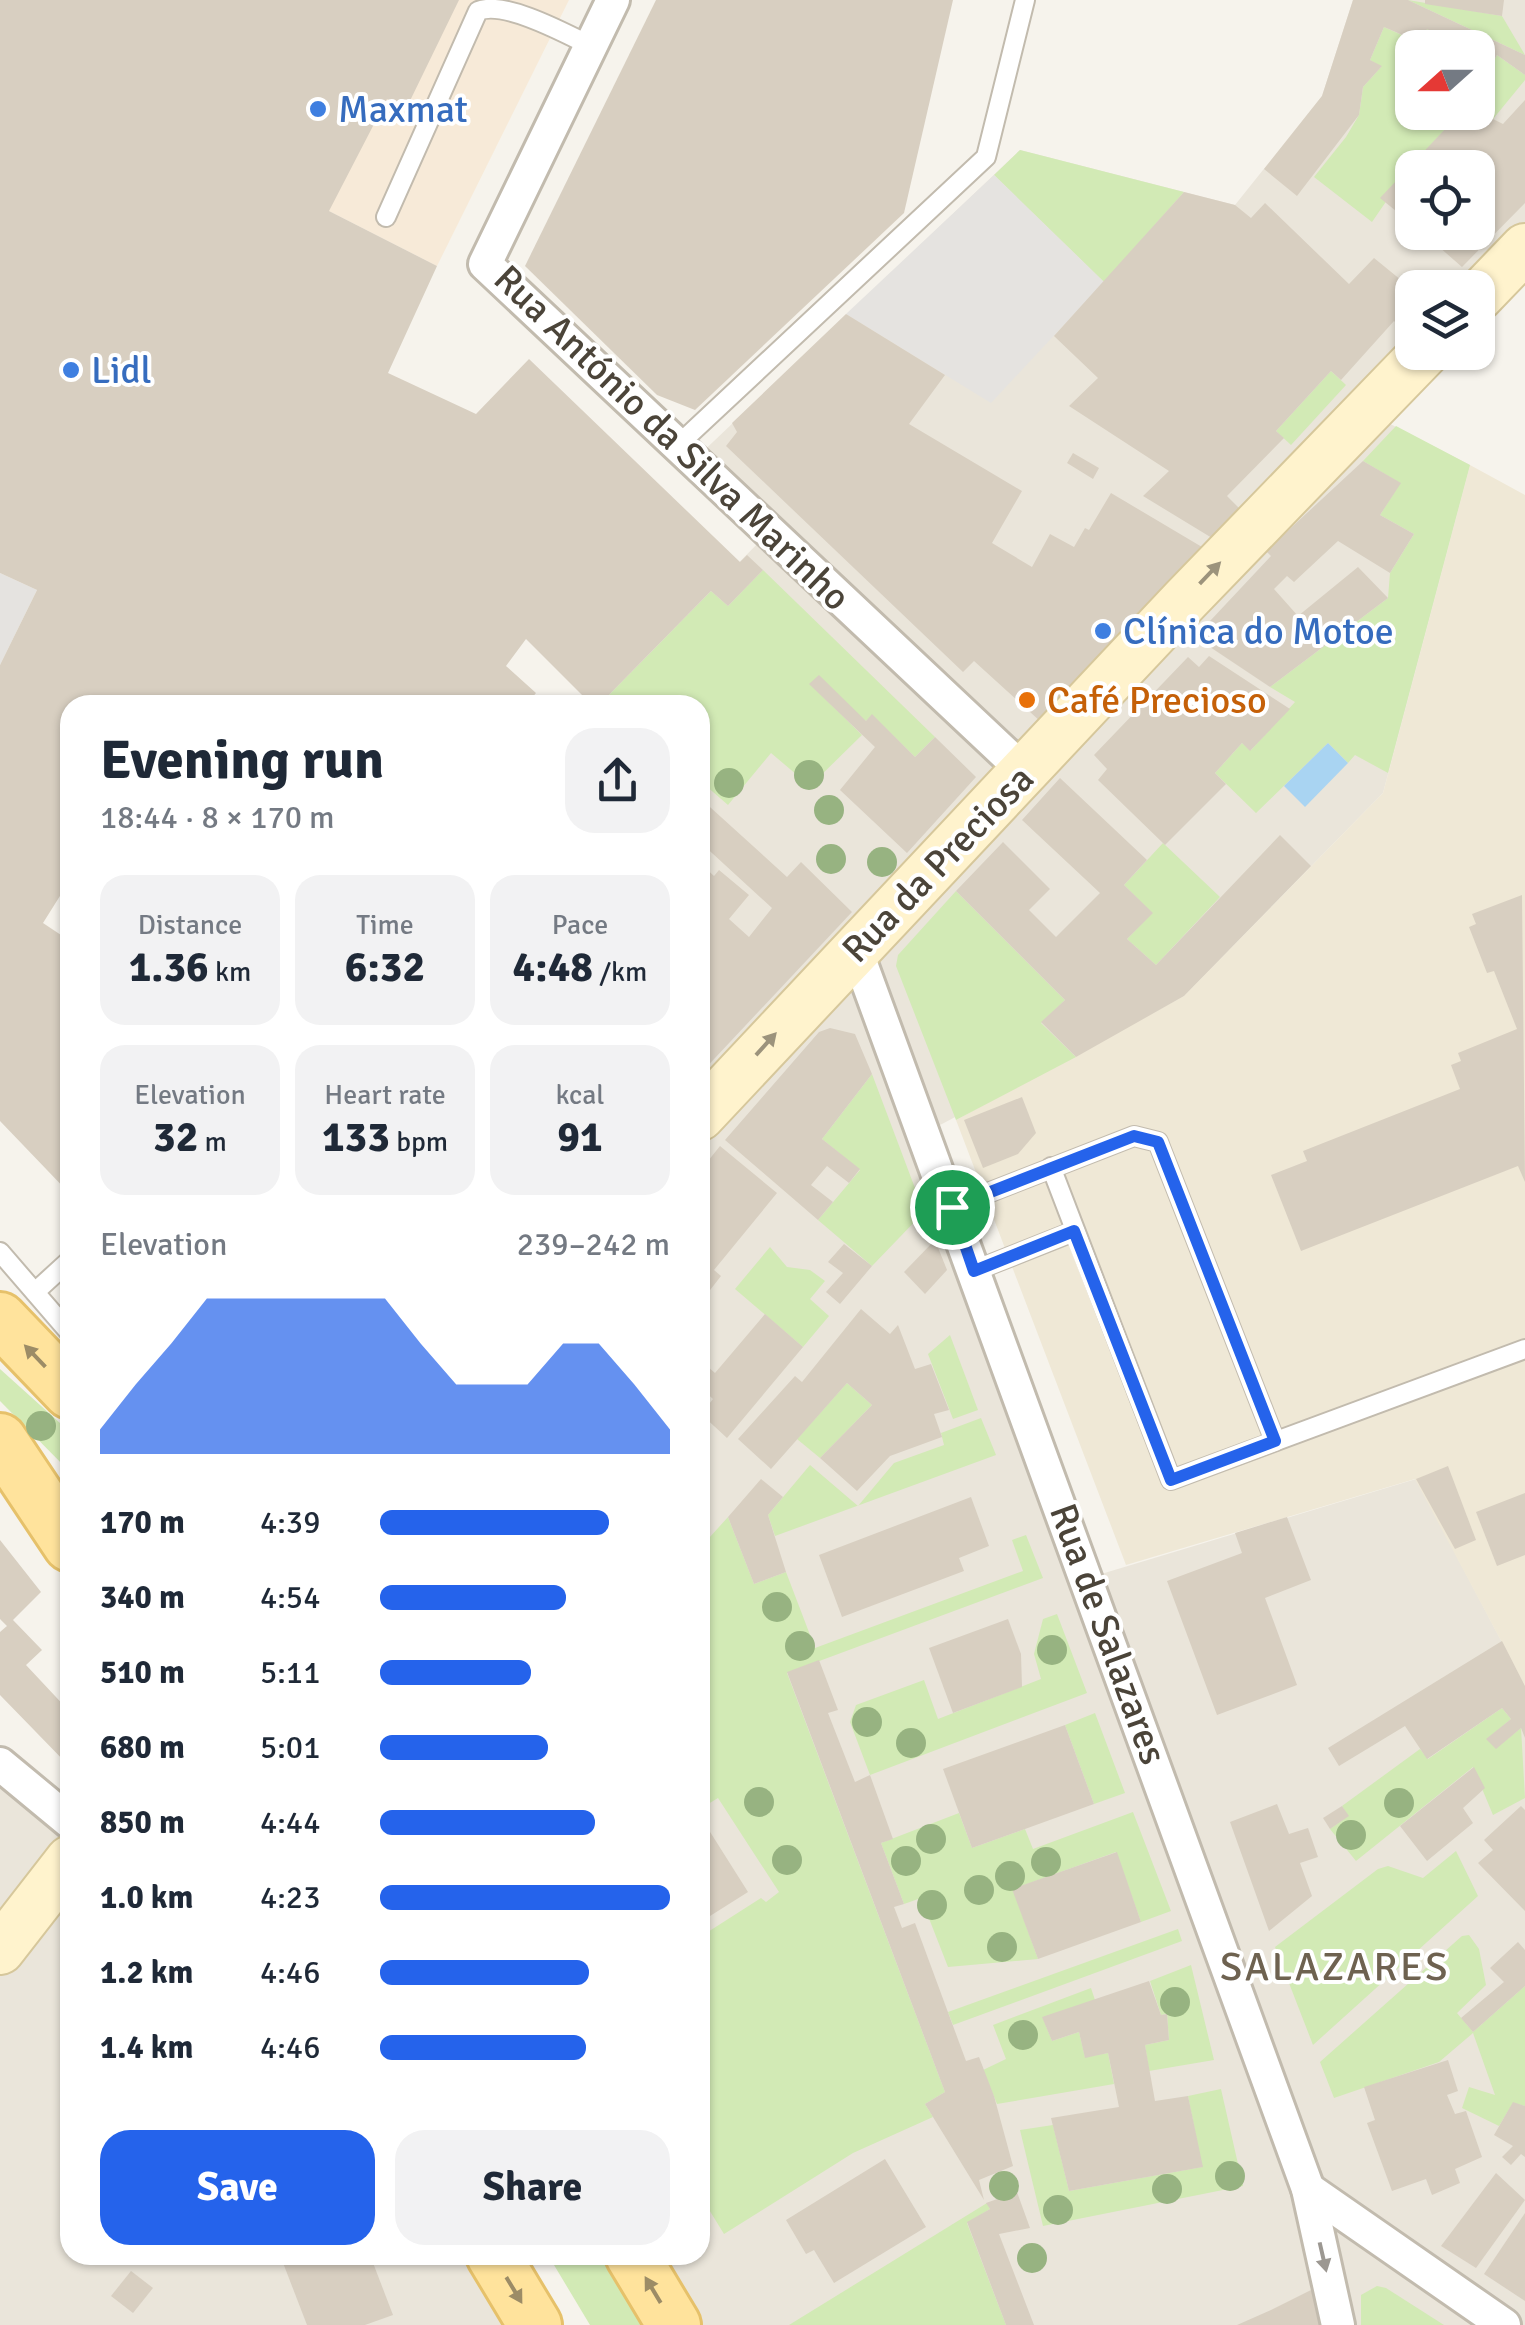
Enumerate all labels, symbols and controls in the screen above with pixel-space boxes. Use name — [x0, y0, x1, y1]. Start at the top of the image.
north arrow — [1395, 30, 1495, 130]
map controls — [1395, 30, 1495, 370]
place label: Maxmat — [338, 86, 468, 133]
marker: Maxmat — [307, 98, 329, 120]
button: locate — [1395, 150, 1495, 250]
street label: Rua António da Silva Marinho — [484, 255, 860, 621]
button: layers — [1395, 270, 1495, 370]
place label: Lidl — [91, 347, 152, 394]
marker: Lidl — [60, 359, 82, 381]
one-way arrow — [1198, 562, 1222, 586]
place label: Clínica do Motoe — [1123, 608, 1394, 655]
marker: Clínica do Motoe — [1092, 620, 1114, 642]
place label: Café Precioso — [1047, 677, 1267, 724]
marker: Café Precioso — [1016, 689, 1038, 711]
text: Evening run — [100, 726, 384, 794]
button: share — [565, 728, 670, 833]
street label: Rua da Preciosa — [832, 756, 1044, 972]
text: 18:44 · 8 × 170 m — [100, 798, 335, 837]
text: Distance — [138, 908, 242, 942]
text: Time — [356, 908, 414, 942]
text: Pace — [552, 908, 608, 942]
text: 1.36 — [129, 942, 209, 993]
text: 6:32 — [345, 942, 425, 993]
text: 4:48 — [513, 942, 593, 993]
text: km — [209, 955, 251, 989]
text: /km — [593, 955, 647, 989]
one-way arrow — [754, 1032, 777, 1056]
text: Elevation — [134, 1078, 246, 1112]
text: Heart rate — [324, 1078, 446, 1112]
text: kcal — [555, 1078, 605, 1112]
text: 32 — [153, 1112, 198, 1163]
text: 133 — [322, 1112, 390, 1163]
text: 91 — [557, 1112, 603, 1163]
text: m — [198, 1125, 227, 1159]
text: bpm — [390, 1125, 448, 1159]
pin — [910, 1165, 995, 1250]
icon: arrive — [925, 1180, 980, 1235]
text: Elevation — [100, 1225, 227, 1264]
text: 239–242 m — [517, 1225, 670, 1264]
one-way arrow — [24, 1344, 47, 1368]
street label: Rua de Salazares — [1039, 1497, 1177, 1771]
text: 170 m — [100, 1503, 185, 1542]
text: 4:39 — [260, 1503, 320, 1542]
text: 340 m — [100, 1578, 185, 1617]
text: 4:54 — [260, 1578, 320, 1617]
text: 510 m — [100, 1653, 185, 1692]
text: 5:11 — [260, 1653, 320, 1692]
text: 680 m — [100, 1728, 185, 1767]
text: 5:01 — [260, 1728, 320, 1767]
text: 850 m — [100, 1803, 185, 1842]
text: 4:44 — [260, 1803, 320, 1842]
text: 1.0 km — [100, 1878, 193, 1917]
text: 4:23 — [260, 1878, 320, 1917]
district label: SALAZARES — [1220, 1942, 1450, 1992]
text: 1.2 km — [100, 1953, 193, 1992]
text: 4:46 — [260, 1953, 320, 1992]
text: 1.4 km — [100, 2028, 193, 2067]
text: 4:46 — [260, 2028, 320, 2067]
button: Save — [100, 2130, 375, 2245]
button: Share — [395, 2130, 670, 2245]
one-way arrow — [1316, 2242, 1331, 2273]
one-way arrow — [505, 2276, 522, 2304]
one-way arrow — [645, 2276, 662, 2304]

